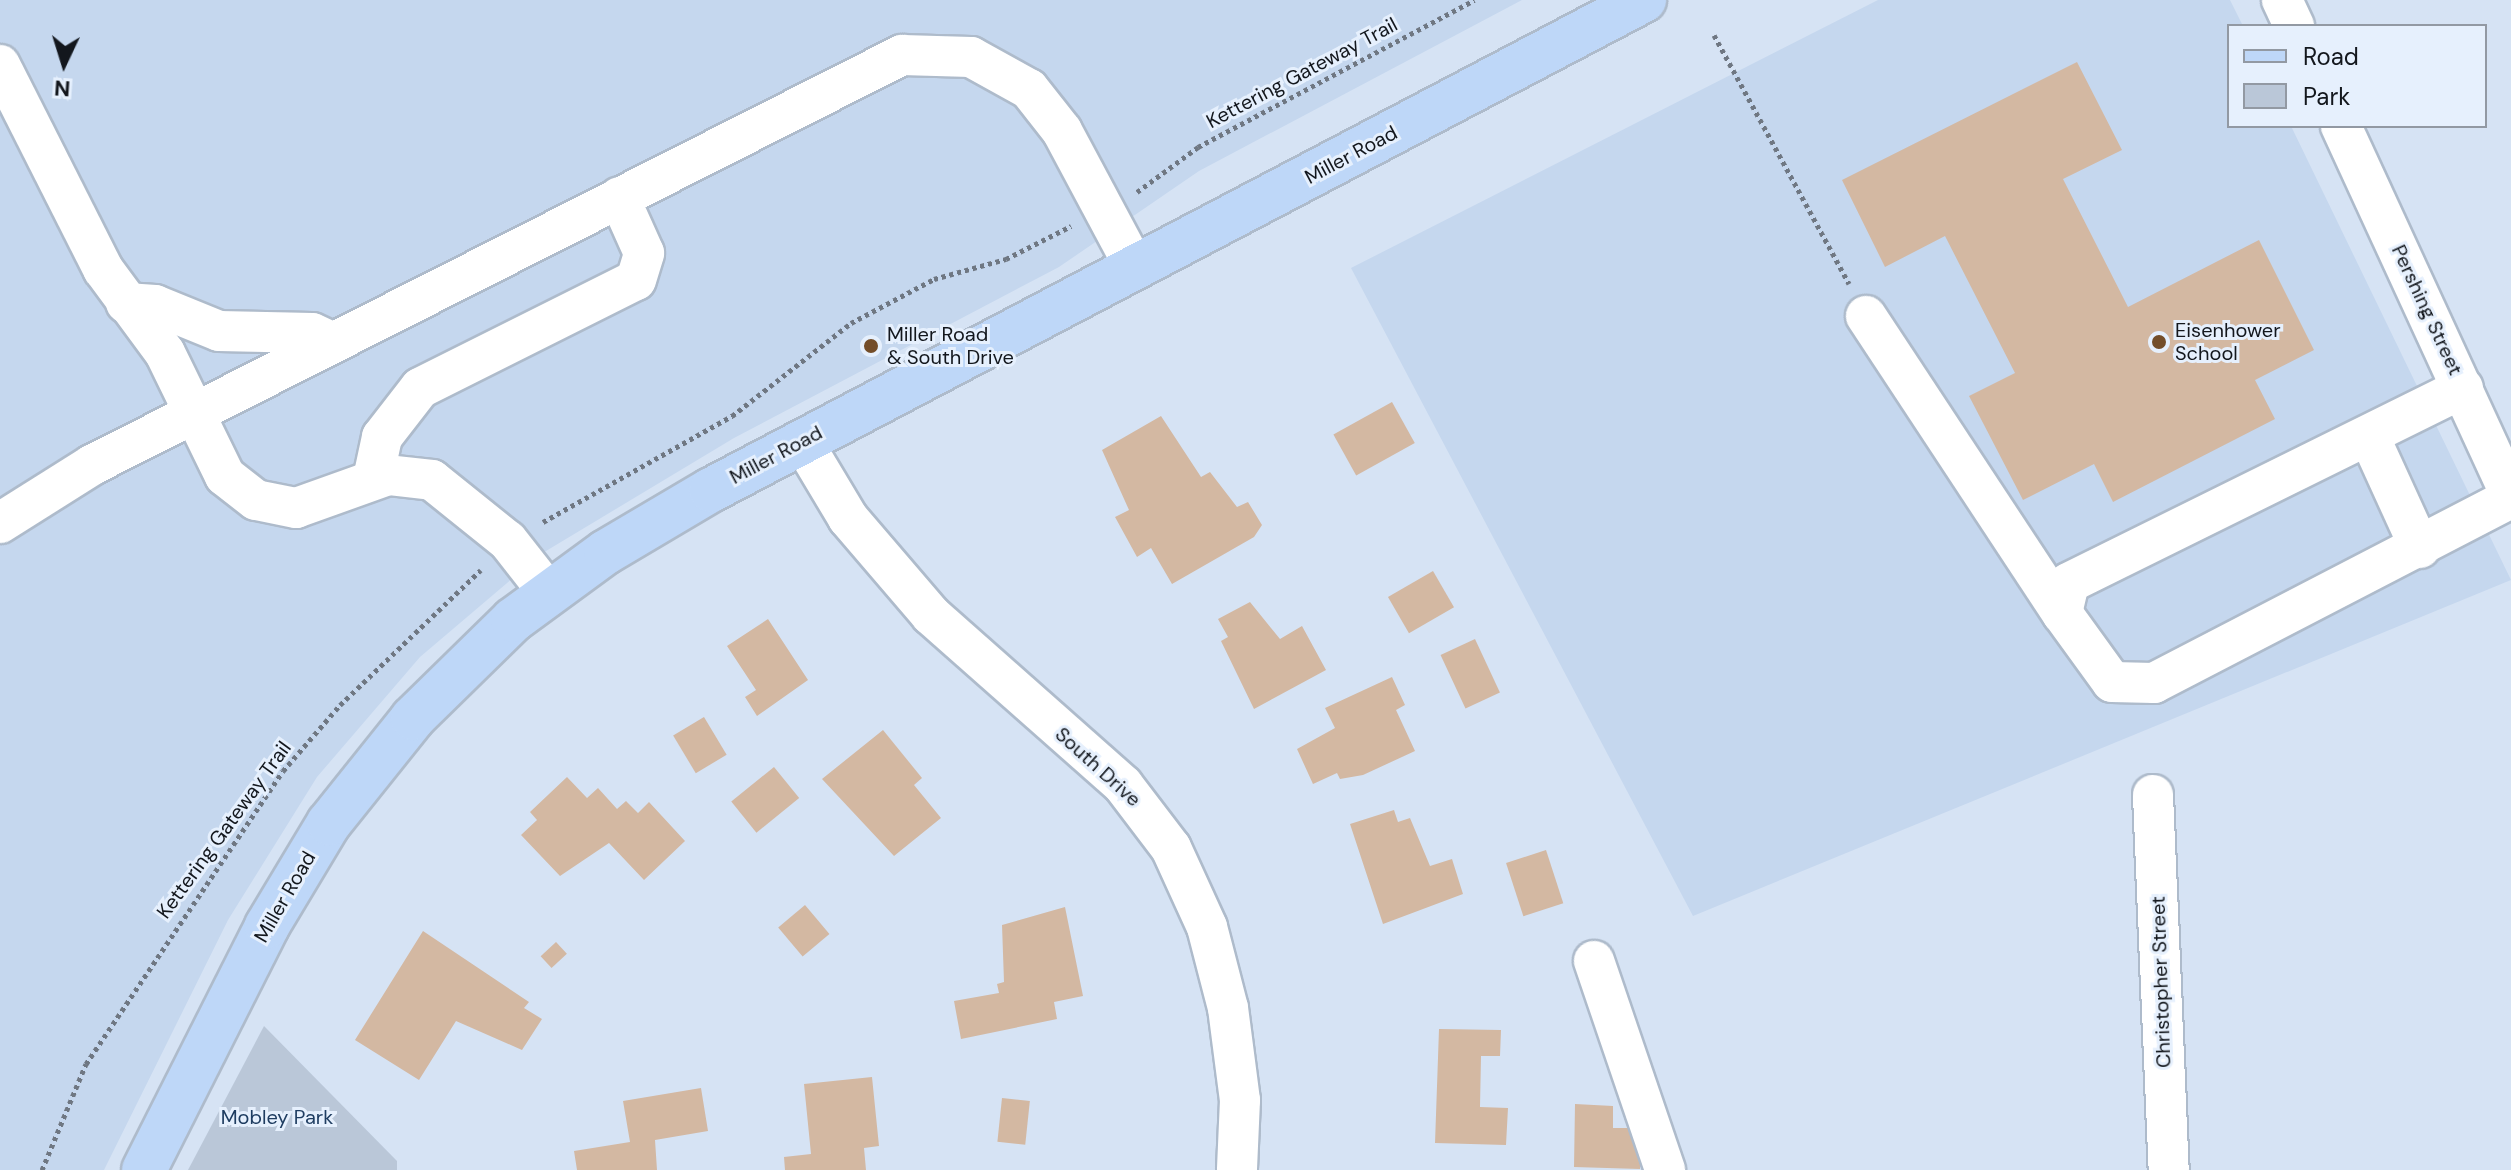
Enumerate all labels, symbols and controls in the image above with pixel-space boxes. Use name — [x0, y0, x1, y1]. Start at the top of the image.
street label: Kettering Gateway Trail — [1202, 12, 1402, 134]
north arrow — [24, 24, 104, 104]
legend — [2227, 24, 2487, 128]
text: Road — [2303, 41, 2359, 72]
text: N — [53, 73, 71, 103]
text: Park — [2303, 81, 2350, 112]
street label: Miller Road — [1301, 121, 1401, 189]
street label: Pershing Street — [2386, 241, 2468, 379]
place label: Eisenhower School — [2175, 318, 2281, 365]
place label: Miller Road & South Drive — [887, 322, 1014, 369]
marker: Eisenhower School — [2150, 333, 2168, 351]
marker: Miller Road & South Drive — [862, 337, 880, 355]
street label: Miller Road — [726, 421, 826, 489]
street label: South Drive — [1050, 722, 1146, 812]
street label: Kettering Gateway Trail — [152, 737, 296, 923]
street label: Miller Road — [249, 847, 321, 947]
street label: Christopher Street — [2146, 896, 2176, 1068]
park label: Mobley Park — [221, 1105, 333, 1129]

